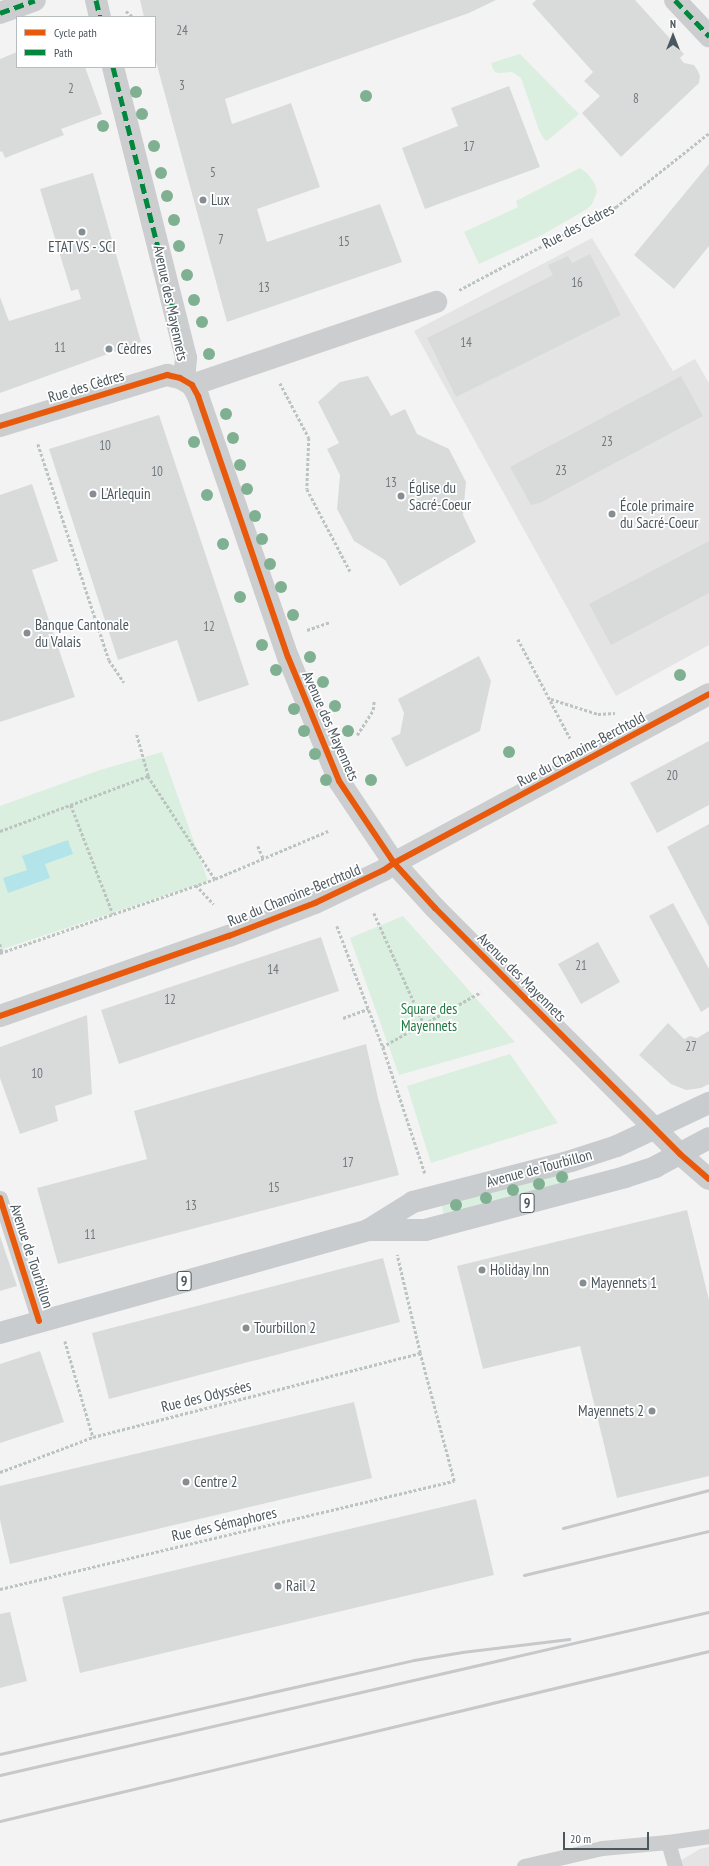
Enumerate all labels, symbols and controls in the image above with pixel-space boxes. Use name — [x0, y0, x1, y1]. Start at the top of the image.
legend — [16, 16, 156, 68]
north arrow — [653, 16, 693, 56]
text: N — [670, 17, 676, 31]
house number: 24 — [176, 23, 188, 39]
text: Cycle path — [54, 25, 97, 40]
text: Path — [54, 45, 72, 60]
house number: 3 — [179, 78, 185, 94]
house number: 2 — [68, 81, 74, 97]
house number: 8 — [633, 91, 639, 107]
house number: 17 — [463, 139, 475, 155]
house number: 5 — [210, 165, 216, 181]
place label: Lux — [211, 191, 230, 209]
marker: Lux — [198, 195, 208, 205]
street label: Rue des Cèdres — [539, 200, 617, 252]
marker: ETAT VS - SCI — [77, 227, 87, 237]
house number: 7 — [218, 232, 224, 248]
house number: 15 — [338, 234, 350, 250]
place label: ETAT VS - SCI — [47, 238, 117, 256]
street label: Avenue des Mayennets — [150, 243, 192, 363]
house number: 16 — [571, 275, 583, 291]
house number: 13 — [258, 280, 270, 296]
house number: 14 — [460, 335, 472, 351]
house number: 11 — [54, 340, 66, 356]
place label: Cèdres — [117, 340, 152, 358]
marker: Cèdres — [104, 344, 114, 354]
street label: Rue des Cèdres — [46, 366, 126, 406]
house number: 23 — [601, 434, 613, 450]
house number: 10 — [99, 438, 111, 454]
house number: 23 — [555, 463, 567, 479]
house number: 10 — [151, 464, 163, 480]
house number: 13 — [385, 475, 397, 491]
place label: Église du Sacré-Coeur — [409, 478, 471, 513]
place label: L'Arlequin — [101, 485, 151, 503]
marker: L'Arlequin — [88, 489, 98, 499]
marker: Église du Sacré-Coeur — [396, 491, 406, 501]
place label: École primaire du Sacré-Coeur — [620, 496, 698, 531]
marker: École primaire du Sacré-Coeur — [607, 509, 617, 519]
place label: Banque Cantonale du Valais — [35, 615, 129, 650]
house number: 12 — [203, 619, 215, 635]
marker: Banque Cantonale du Valais — [22, 628, 32, 638]
street label: Avenue des Mayennets — [299, 668, 363, 784]
street label: Rue du Chanoine-Berchtold — [514, 708, 648, 790]
house number: 20 — [666, 768, 678, 784]
street label: Rue du Chanoine-Berchtold — [225, 860, 363, 930]
street label: Avenue des Mayennets — [474, 929, 570, 1025]
house number: 21 — [575, 958, 587, 974]
house number: 14 — [267, 962, 279, 978]
house number: 12 — [164, 992, 176, 1008]
park label: Square des Mayennets — [401, 999, 457, 1034]
house number: 27 — [685, 1039, 697, 1055]
house number: 10 — [31, 1066, 43, 1082]
street label: Avenue de Tourbillon — [484, 1145, 594, 1191]
house number: 17 — [342, 1155, 354, 1171]
house number: 15 — [268, 1180, 280, 1196]
road number: 9 — [519, 1191, 535, 1215]
house number: 13 — [185, 1198, 197, 1214]
street label: Avenue de Tourbillon — [7, 1201, 57, 1311]
house number: 11 — [84, 1227, 96, 1243]
place label: Holiday Inn — [490, 1261, 549, 1279]
marker: Holiday Inn — [477, 1265, 487, 1275]
road number: 9 — [176, 1269, 192, 1293]
place label: Mayennets 1 — [591, 1274, 657, 1292]
marker: Mayennets 1 — [578, 1278, 588, 1288]
place label: Tourbillon 2 — [254, 1319, 316, 1337]
marker: Tourbillon 2 — [241, 1323, 251, 1333]
street label: Rue des Odyssées — [159, 1376, 253, 1416]
place label: Mayennets 2 — [578, 1402, 644, 1420]
marker: Mayennets 2 — [647, 1406, 657, 1416]
place label: Centre 2 — [194, 1473, 238, 1491]
marker: Centre 2 — [181, 1477, 191, 1487]
street label: Rue des Sémaphores — [170, 1503, 278, 1545]
place label: Rail 2 — [286, 1577, 316, 1595]
marker: Rail 2 — [273, 1581, 283, 1591]
scale bar — [565, 1824, 651, 1850]
text: 20 m — [570, 1831, 591, 1846]

